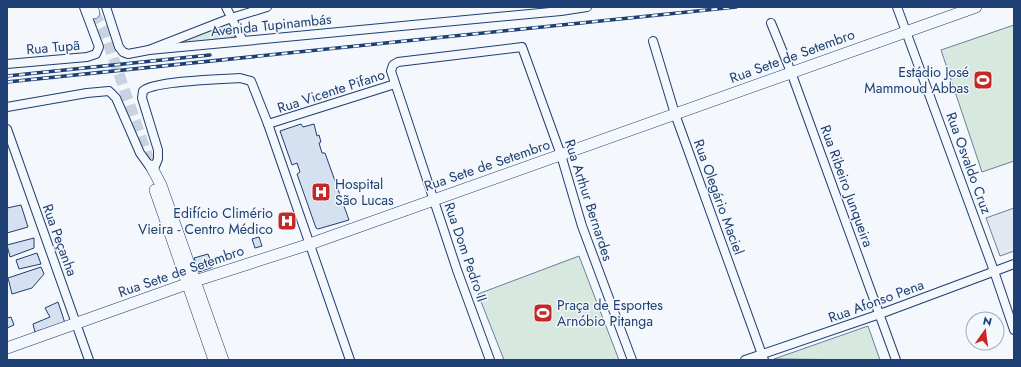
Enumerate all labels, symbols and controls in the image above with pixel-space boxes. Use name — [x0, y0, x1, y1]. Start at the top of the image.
street label: Avenida Tupinambás — [210, 9, 333, 41]
street label: Rua Sete de Setembro — [727, 24, 858, 88]
street label: Rua Tupã — [25, 35, 81, 59]
place label: Estádio José Mammoud Abbas — [864, 62, 969, 98]
street label: Rua Vicente Pifano — [275, 64, 388, 118]
sports icon: Estádio José Mammoud Abbas — [972, 69, 994, 91]
street label: Rua Osvaldo Cruz — [941, 109, 997, 217]
street label: Rua Ribeiro Junqueira — [816, 122, 878, 250]
street label: Rua Sete de Setembro — [421, 134, 553, 196]
street label: Rua Olegário Maciel — [689, 136, 749, 258]
street label: Rua Arthur Bernardes — [560, 137, 618, 264]
place label: Hospital São Lucas — [335, 174, 394, 210]
hospital icon: Hospital São Lucas — [310, 181, 332, 203]
street label: Rua Dom Pedro II — [440, 200, 492, 304]
street label: Rua Peçanha — [38, 201, 82, 279]
place label: Edifício Climério Vieira - Centro Médico — [138, 203, 273, 239]
hospital icon: Edifício Climério Vieira - Centro Médico — [276, 210, 298, 232]
street label: Rua Sete de Setembro — [115, 240, 247, 302]
street label: Rua Afonso Pena — [825, 274, 927, 328]
place label: Praça de Esportes Arnóbio Pitanga — [557, 295, 663, 331]
sports icon: Praça de Esportes Arnóbio Pitanga — [532, 302, 554, 324]
north arrow — [965, 311, 1005, 351]
text: N — [981, 312, 994, 330]

